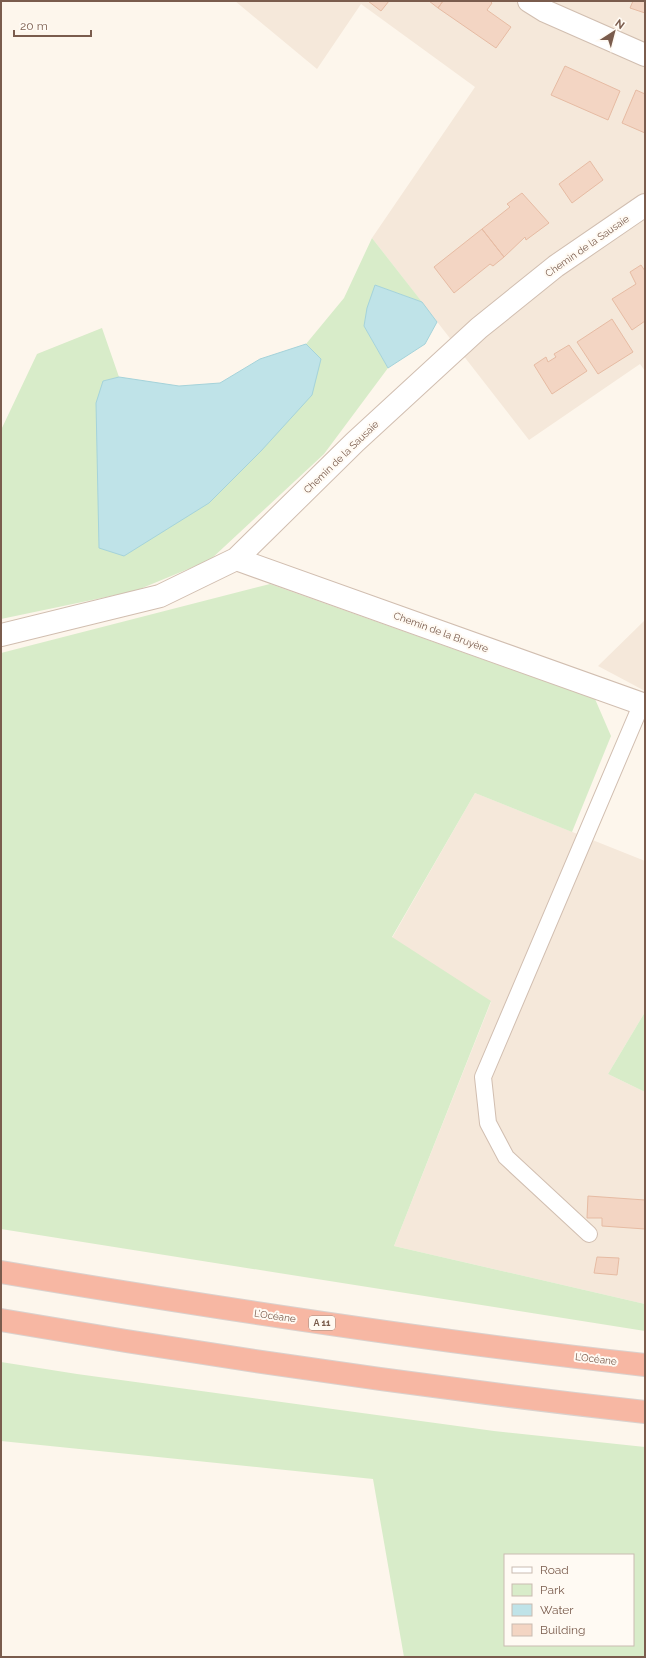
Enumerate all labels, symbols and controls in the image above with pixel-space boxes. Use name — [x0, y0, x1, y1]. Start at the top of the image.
scale bar — [14, 12, 91, 38]
north arrow — [594, 12, 634, 52]
text: N — [612, 17, 627, 32]
text: 20 m — [20, 19, 48, 33]
street label: Chemin de la Sausaie — [543, 213, 631, 279]
street label: Chemin de la Sausaie — [301, 418, 381, 496]
street label: Chemin de la Bruyère — [392, 610, 490, 654]
street label: L’Océane — [253, 1308, 297, 1324]
road number: A 11 — [309, 1316, 335, 1330]
street label: L’Océane — [574, 1351, 618, 1367]
legend — [504, 1554, 634, 1646]
text: Road — [540, 1563, 569, 1577]
text: Park — [540, 1583, 565, 1597]
text: Water — [540, 1603, 574, 1617]
text: Building — [540, 1623, 586, 1637]

